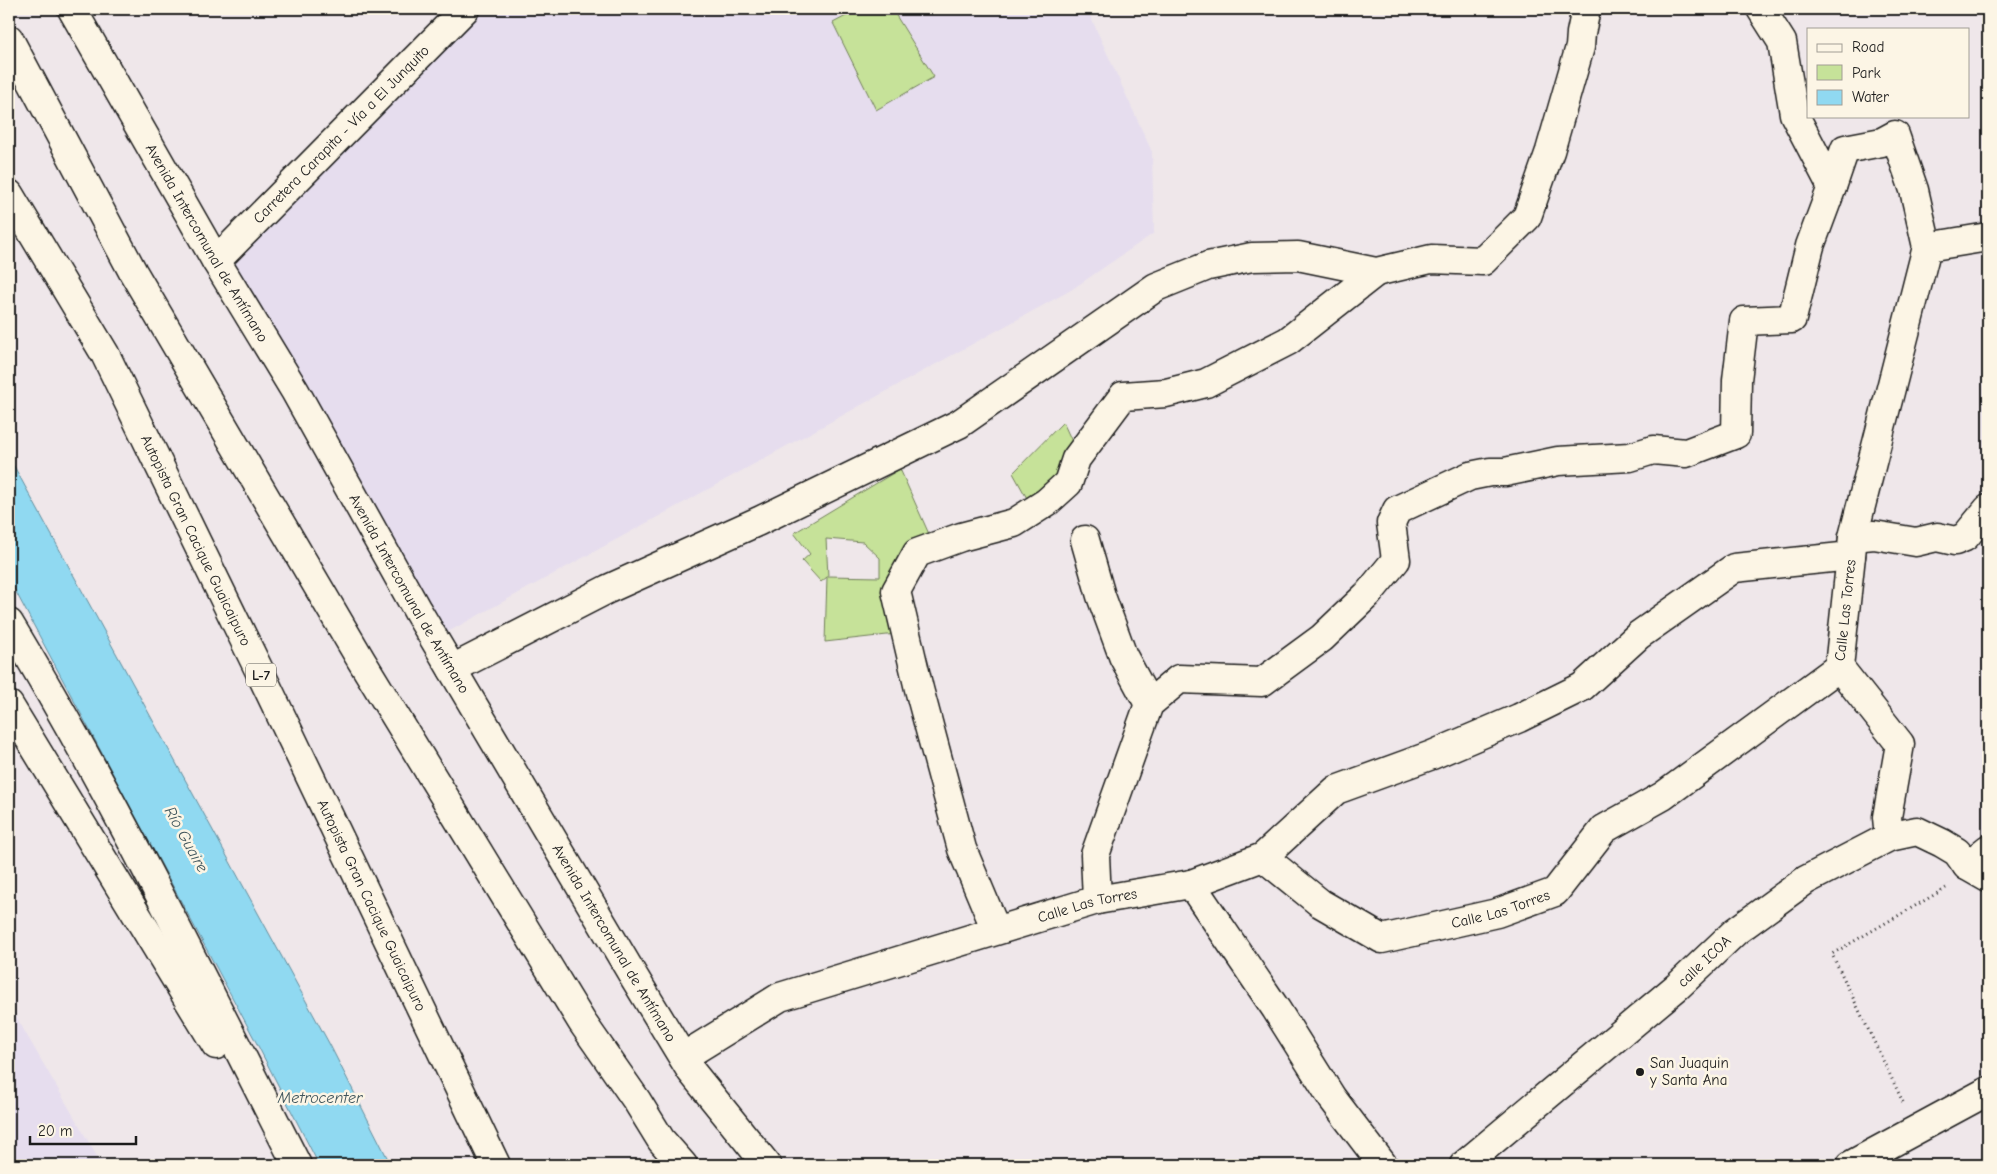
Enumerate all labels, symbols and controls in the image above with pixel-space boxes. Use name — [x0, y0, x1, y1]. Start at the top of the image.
legend — [1807, 28, 1970, 118]
text: Road — [1852, 38, 1884, 56]
street label: Carretera Carapita - Vía a El Junquito — [249, 42, 433, 227]
text: Park — [1852, 64, 1881, 82]
text: Water — [1852, 88, 1889, 106]
street label: Avenida Intercomunal de Antímano — [142, 140, 272, 345]
street label: Autopista Gran Cacique Guaicaipuro — [137, 432, 255, 649]
street label: Avenida Intercomunal de Antímano — [345, 491, 473, 697]
street label: Calle Las Torres — [1831, 559, 1860, 662]
road number: L-7 — [246, 664, 276, 686]
street label: Autopista Gran Cacique Guaicaipuro — [313, 796, 430, 1014]
water label: Río Guaire — [161, 803, 212, 876]
street label: Avenida Intercomunal de Antímano — [548, 841, 680, 1045]
street label: Calle Las Torres — [1035, 884, 1138, 927]
street label: Calle Las Torres — [1449, 886, 1552, 932]
street label: calle ICOA — [1674, 931, 1735, 991]
place label: San Juaquin y Santa Ana — [1649, 1054, 1729, 1089]
marker: San Juaquin y Santa Ana — [1634, 1066, 1646, 1078]
water label: Metrocenter — [277, 1089, 363, 1107]
scale bar — [30, 1114, 136, 1146]
text: 20 m — [38, 1122, 72, 1140]

